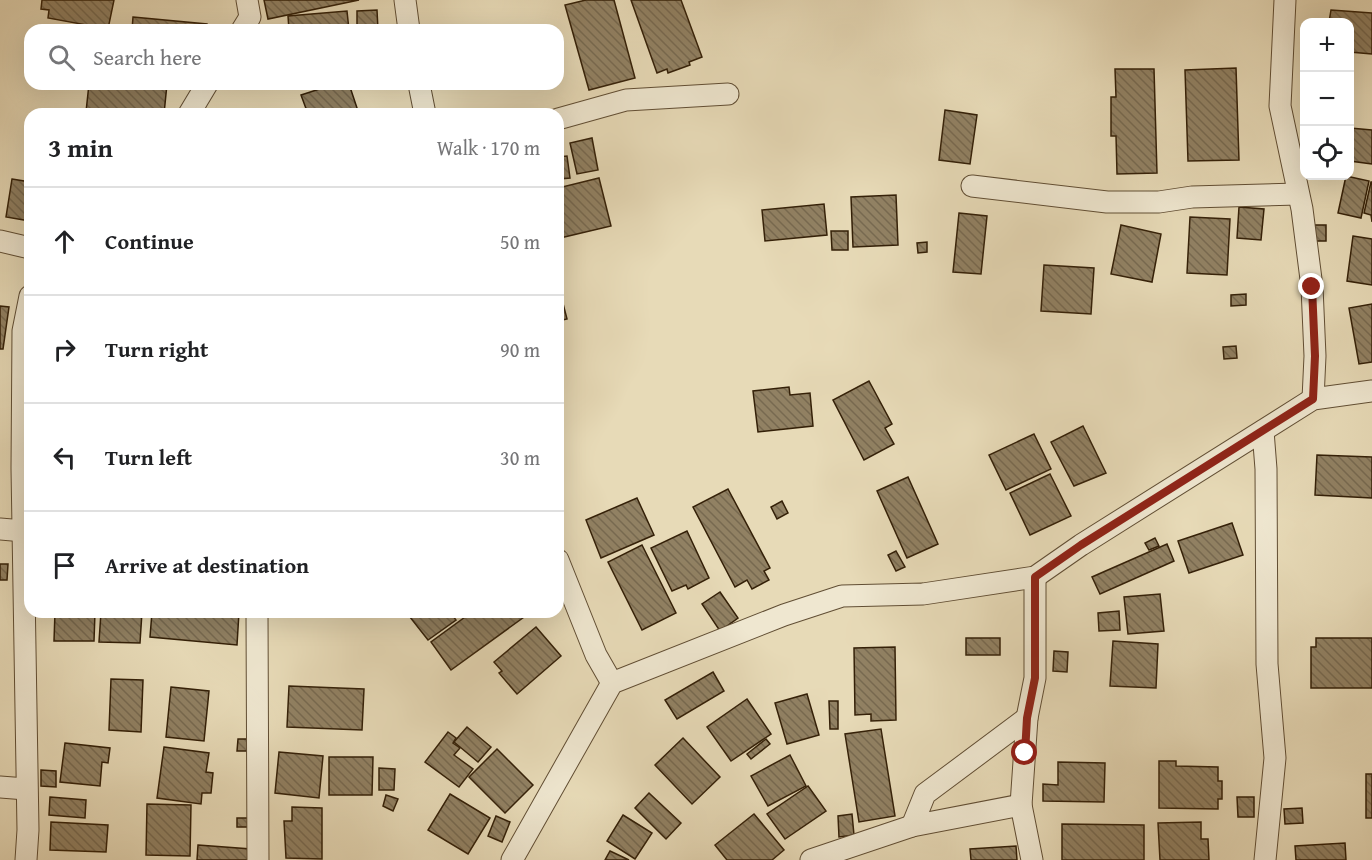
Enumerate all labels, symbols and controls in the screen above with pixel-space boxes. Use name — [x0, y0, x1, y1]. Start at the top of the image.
map controls — [1300, 18, 1354, 180]
button: + — [1300, 18, 1354, 72]
search box — [24, 24, 564, 90]
icon: search — [45, 41, 78, 74]
text: Search here — [93, 41, 202, 73]
button: − — [1300, 72, 1354, 126]
button: locate — [1300, 126, 1354, 180]
text: 3 min — [48, 128, 113, 167]
text: Walk · 170 m — [437, 133, 540, 162]
icon: ahead — [48, 225, 81, 258]
text: Continue — [105, 225, 194, 257]
text: 50 m — [500, 227, 540, 256]
route end — [1298, 273, 1324, 299]
icon: right — [48, 333, 81, 366]
text: Turn right — [105, 333, 208, 365]
text: 90 m — [500, 335, 540, 364]
icon: left — [48, 441, 81, 474]
text: Turn left — [105, 441, 192, 473]
text: 30 m — [500, 443, 540, 472]
icon: arrive — [48, 549, 81, 582]
text: Arrive at destination — [105, 549, 309, 581]
route start — [1011, 739, 1037, 765]

